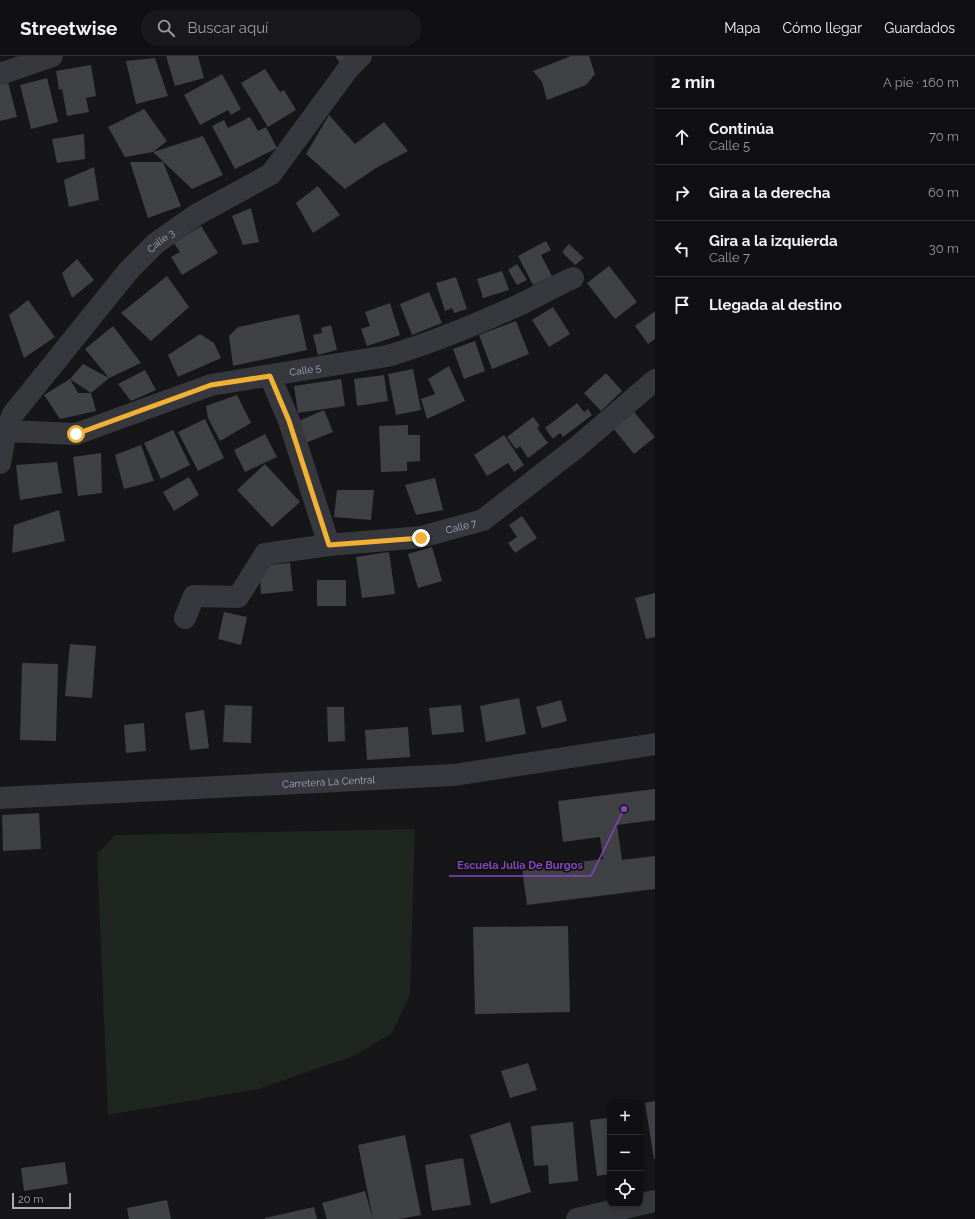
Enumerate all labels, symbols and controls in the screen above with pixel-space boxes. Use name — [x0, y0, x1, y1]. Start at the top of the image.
search box — [141, 10, 421, 46]
text: Streetwise — [20, 17, 117, 39]
icon: search — [155, 17, 177, 39]
text: Buscar aquí — [187, 19, 268, 37]
text: Mapa — [724, 20, 760, 36]
text: Cómo llegar — [782, 20, 862, 36]
text: Guardados — [884, 20, 955, 36]
text: 2 min — [671, 72, 715, 92]
text: A pie · 160 m — [883, 75, 959, 90]
text: Continúa — [709, 120, 774, 138]
icon: ahead — [671, 126, 693, 148]
text: 70 m — [929, 129, 959, 144]
text: Calle 5 — [709, 138, 750, 153]
icon: right — [671, 182, 693, 204]
text: Gira a la derecha — [709, 184, 830, 202]
text: 60 m — [928, 185, 959, 200]
street label: Calle 3 — [144, 227, 176, 255]
text: Gira a la izquierda — [709, 232, 838, 250]
icon: left — [671, 238, 693, 260]
text: 30 m — [929, 241, 959, 256]
text: Calle 7 — [709, 250, 750, 265]
icon: arrive — [671, 294, 693, 316]
text: Llegada al destino — [709, 296, 842, 314]
street label: Calle 5 — [289, 361, 322, 378]
route start — [67, 425, 85, 443]
street label: Calle 7 — [444, 516, 478, 536]
route end — [412, 529, 430, 547]
street label: Carretera La Central — [282, 773, 376, 789]
callout: Escuela Julia De Burgos — [449, 853, 591, 876]
text: Escuela Julia De Burgos — [457, 859, 583, 872]
map controls — [607, 1099, 643, 1207]
button: + — [607, 1099, 643, 1135]
button: − — [607, 1135, 643, 1171]
button: locate — [607, 1171, 643, 1207]
scale bar — [12, 1191, 71, 1210]
text: 20 m — [18, 1193, 43, 1206]

